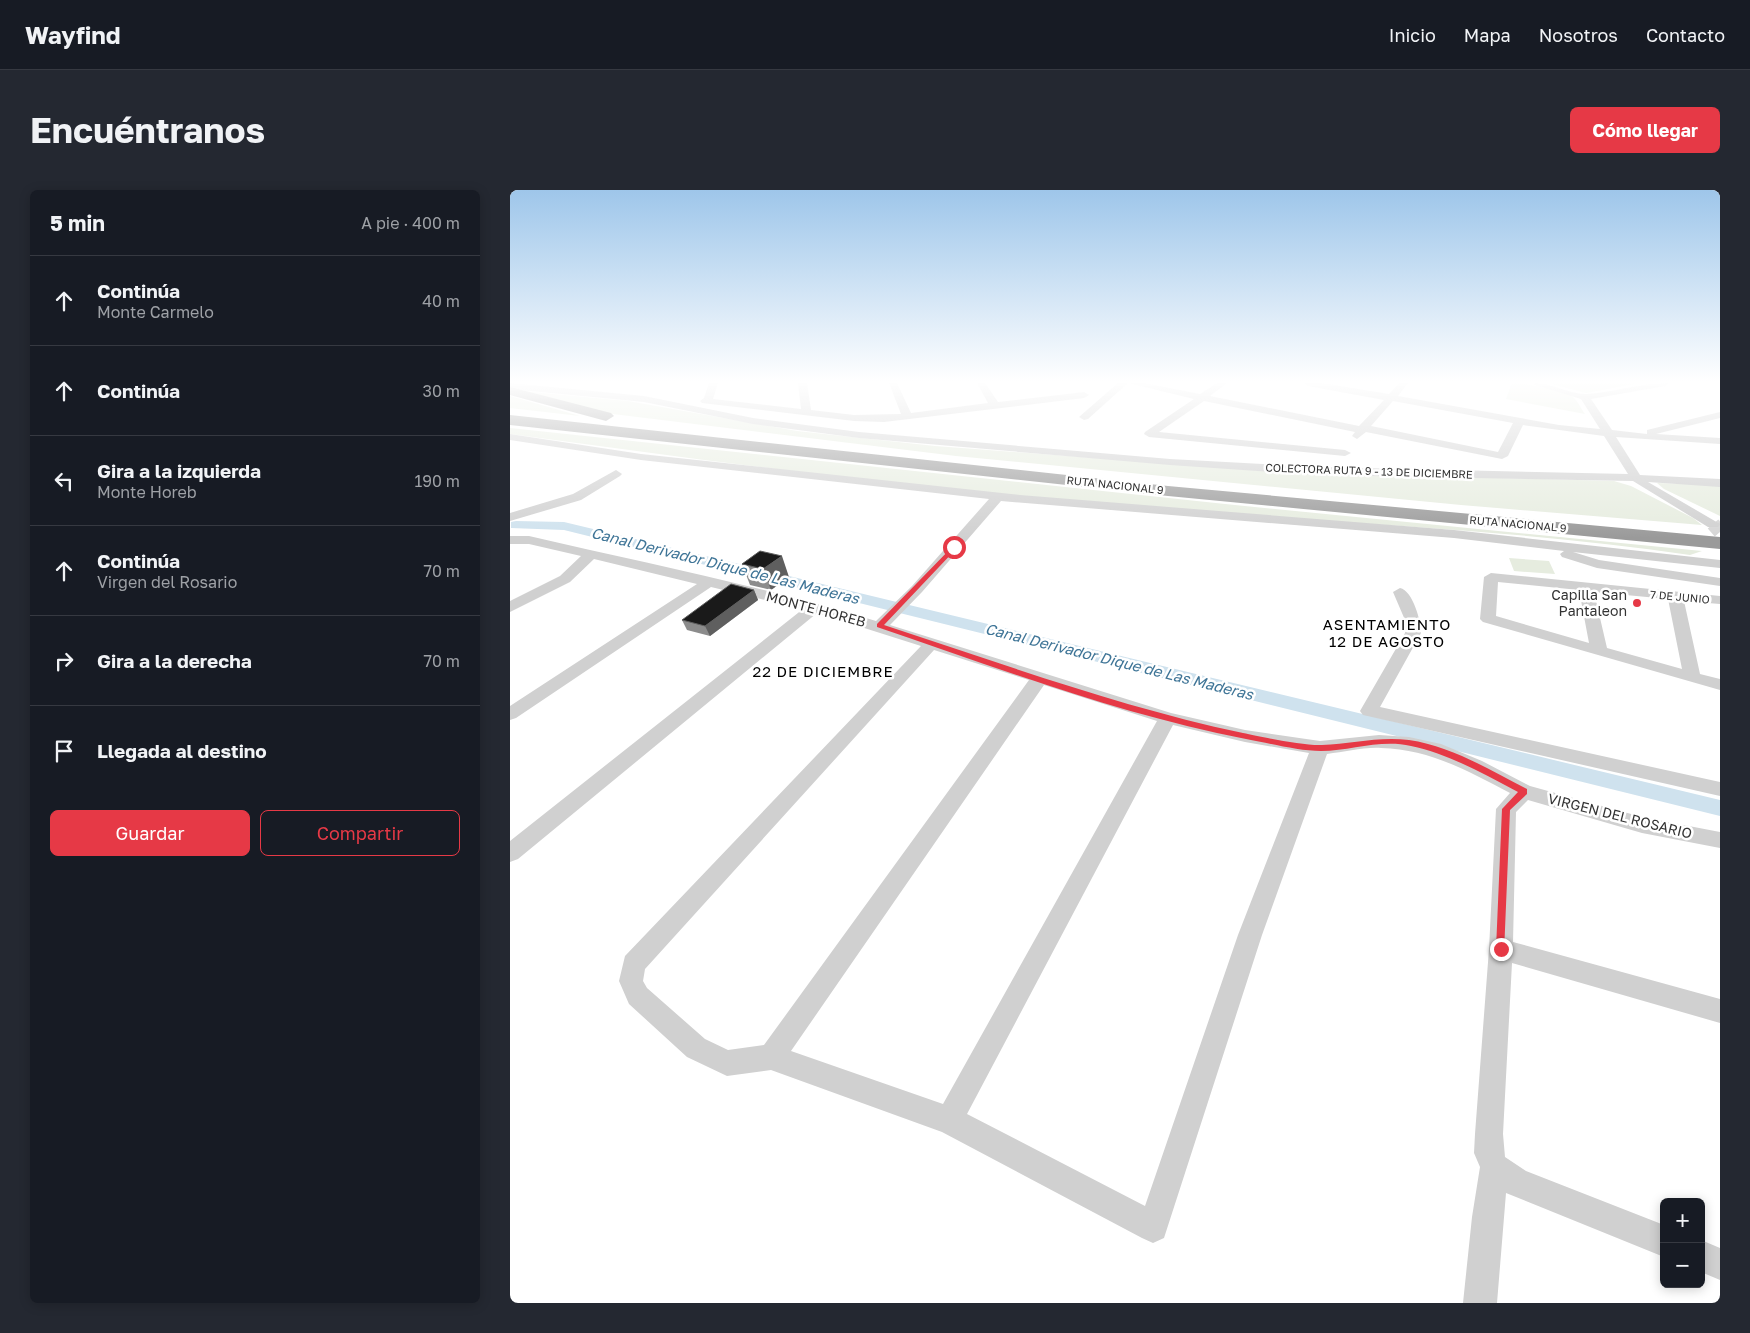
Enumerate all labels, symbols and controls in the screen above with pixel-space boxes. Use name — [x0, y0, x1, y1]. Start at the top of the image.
text: Wayfind — [25, 20, 121, 49]
text: Inicio — [1389, 24, 1436, 46]
text: Mapa — [1464, 24, 1511, 46]
text: Nosotros — [1539, 24, 1618, 46]
text: Contacto — [1646, 24, 1725, 46]
button: Cómo llegar — [1570, 107, 1720, 153]
text: Encuéntranos — [30, 109, 265, 151]
text: 5 min — [50, 210, 105, 236]
text: A pie · 400 m — [361, 213, 460, 233]
text: Continúa — [97, 279, 180, 302]
icon: ahead — [50, 287, 78, 315]
text: 40 m — [422, 291, 460, 311]
text: Monte Carmelo — [97, 302, 214, 322]
icon: ahead — [50, 377, 78, 405]
text: Continúa — [97, 379, 180, 402]
text: 30 m — [423, 381, 460, 401]
text: Gira a la izquierda — [97, 459, 261, 482]
street label: COLECTORA RUTA 9 - 13 DE DICIEMBRE — [1265, 460, 1473, 481]
icon: left — [50, 467, 78, 495]
text: 190 m — [414, 471, 460, 491]
street label: RUTA NACIONAL 9 — [1066, 473, 1164, 496]
text: Monte Horeb — [97, 482, 197, 502]
street label: RUTA NACIONAL 9 — [1469, 513, 1567, 534]
water label: Canal Derivador Dique de Las Maderas — [589, 523, 862, 607]
route start — [943, 536, 966, 559]
text: Continúa — [97, 549, 180, 572]
icon: ahead — [50, 557, 78, 585]
text: 70 m — [423, 561, 460, 581]
text: Virgen del Rosario — [97, 572, 237, 592]
place label: Capilla San Pantaleon — [1551, 586, 1627, 619]
street label: MONTE HOREB — [765, 587, 868, 630]
street label: 7 DE JUNIO — [1650, 587, 1710, 606]
marker: Capilla San Pantaleon — [1631, 597, 1643, 609]
district label: ASENTAMIENTO 12 DE AGOSTO — [1323, 615, 1451, 650]
water label: Canal Derivador Dique de Las Maderas — [983, 619, 1256, 703]
icon: right — [50, 647, 78, 675]
text: Gira a la derecha — [97, 649, 252, 672]
text: 70 m — [423, 651, 460, 671]
district label: 22 DE DICIEMBRE — [752, 662, 894, 680]
icon: arrive — [50, 737, 78, 765]
text: Llegada al destino — [97, 739, 267, 762]
street label: VIRGEN DEL ROSARIO — [1546, 789, 1694, 842]
button: Guardar — [50, 810, 250, 856]
button: Compartir — [260, 810, 460, 856]
route end — [1490, 938, 1513, 961]
map controls — [1660, 1198, 1705, 1288]
button: + — [1660, 1198, 1705, 1243]
button: − — [1660, 1243, 1705, 1288]

